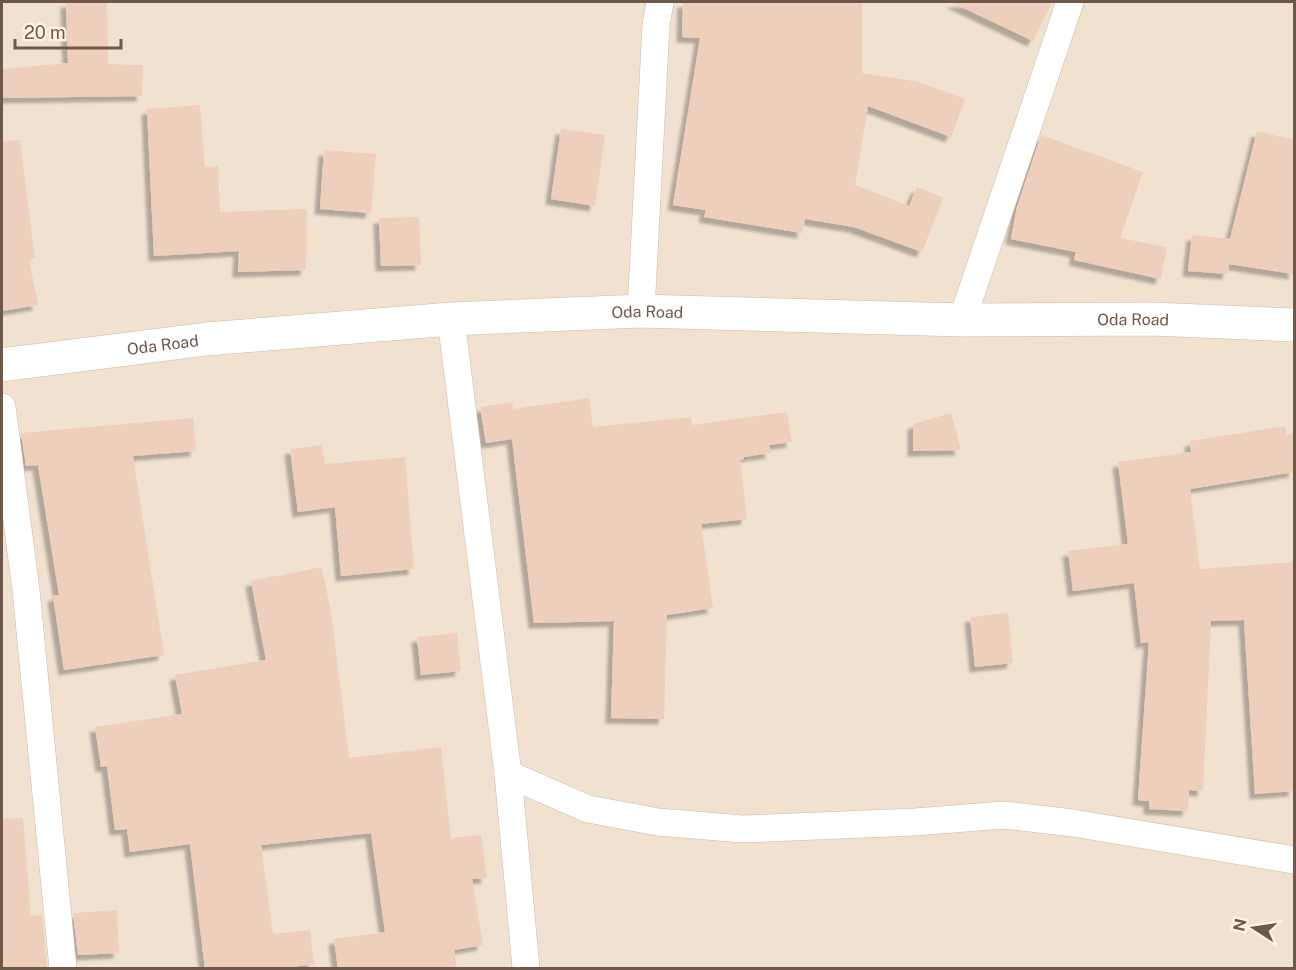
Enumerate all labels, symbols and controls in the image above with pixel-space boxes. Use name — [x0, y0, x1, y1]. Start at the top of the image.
scale bar — [15, 12, 122, 50]
text: 20 m — [24, 22, 66, 43]
street label: Oda Road — [611, 301, 684, 322]
street label: Oda Road — [1097, 309, 1170, 329]
street label: Oda Road — [126, 331, 200, 359]
north arrow — [1224, 898, 1284, 958]
text: N — [1229, 917, 1250, 933]

